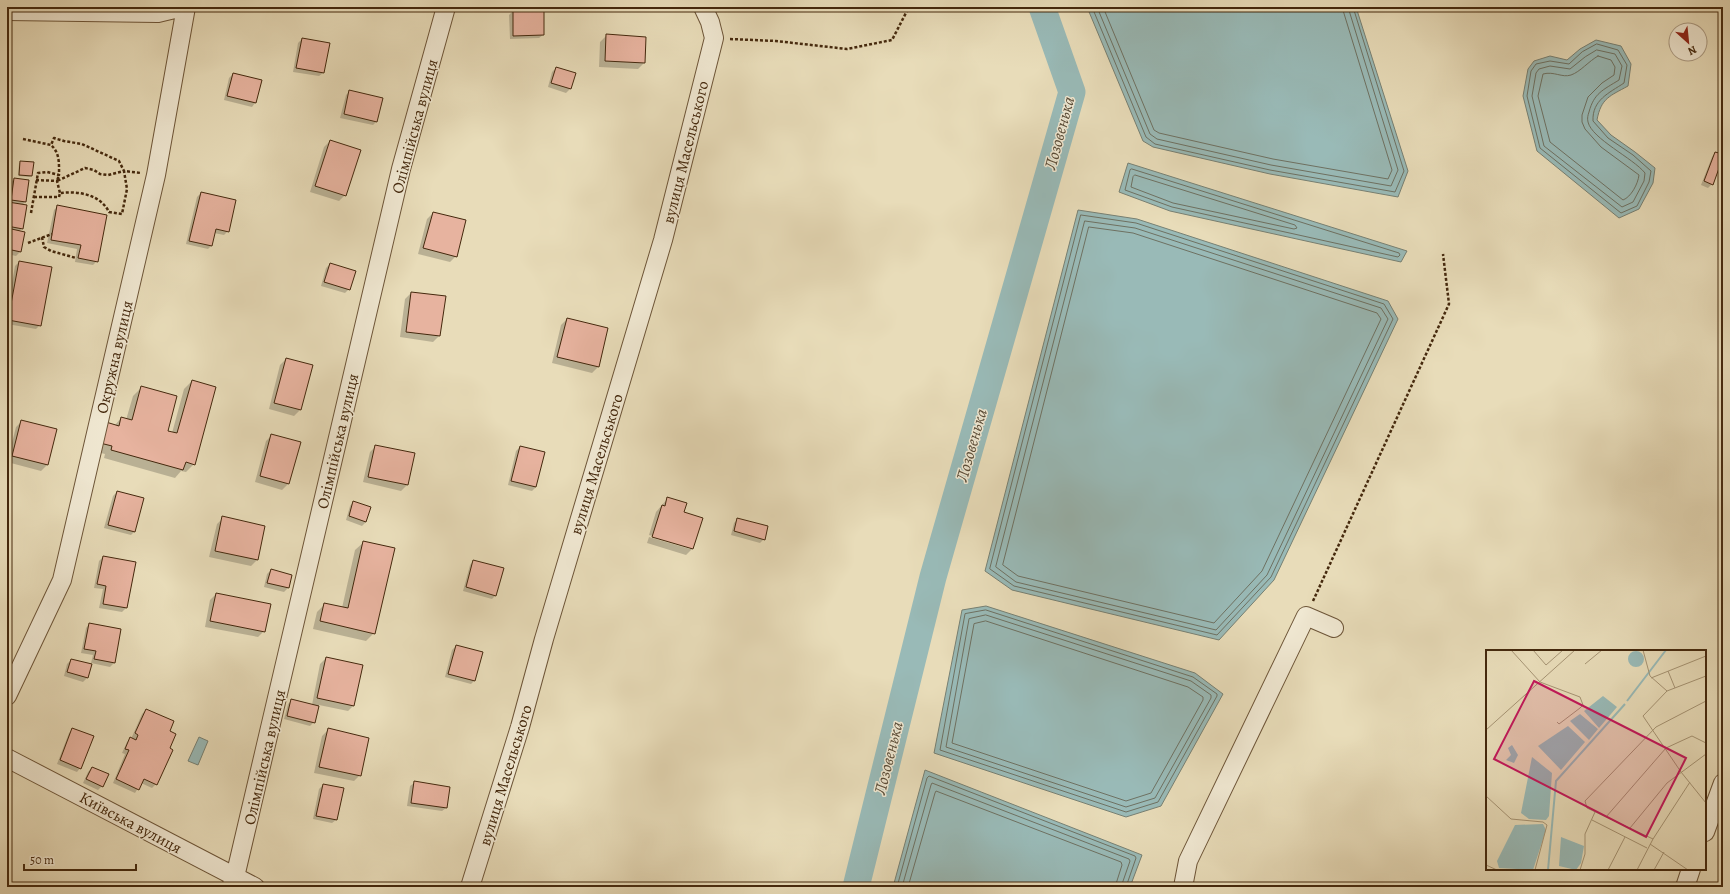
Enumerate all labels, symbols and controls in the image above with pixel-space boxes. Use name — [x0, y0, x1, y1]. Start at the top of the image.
north arrow — [1668, 22, 1708, 62]
text: N — [1685, 42, 1699, 59]
street label: Олімпійська вулиця — [386, 56, 444, 196]
street label: вулиця Масельського — [658, 79, 714, 226]
water label: Лозовенька — [1038, 94, 1080, 173]
street label: Окружна вулиця — [91, 298, 139, 416]
street label: Олімпійська вулиця — [312, 371, 364, 511]
street label: вулиця Масельського — [565, 391, 629, 538]
water label: Лозовенька — [950, 406, 993, 485]
inset map — [1486, 650, 1706, 870]
street label: Олімпійська вулиця — [239, 687, 291, 827]
street label: вулиця Масельського — [474, 702, 538, 849]
water label: Лозовенька — [868, 719, 909, 798]
street label: Київська вулиця — [76, 787, 186, 859]
scale bar — [24, 846, 136, 872]
text: 50 m — [30, 852, 54, 868]

